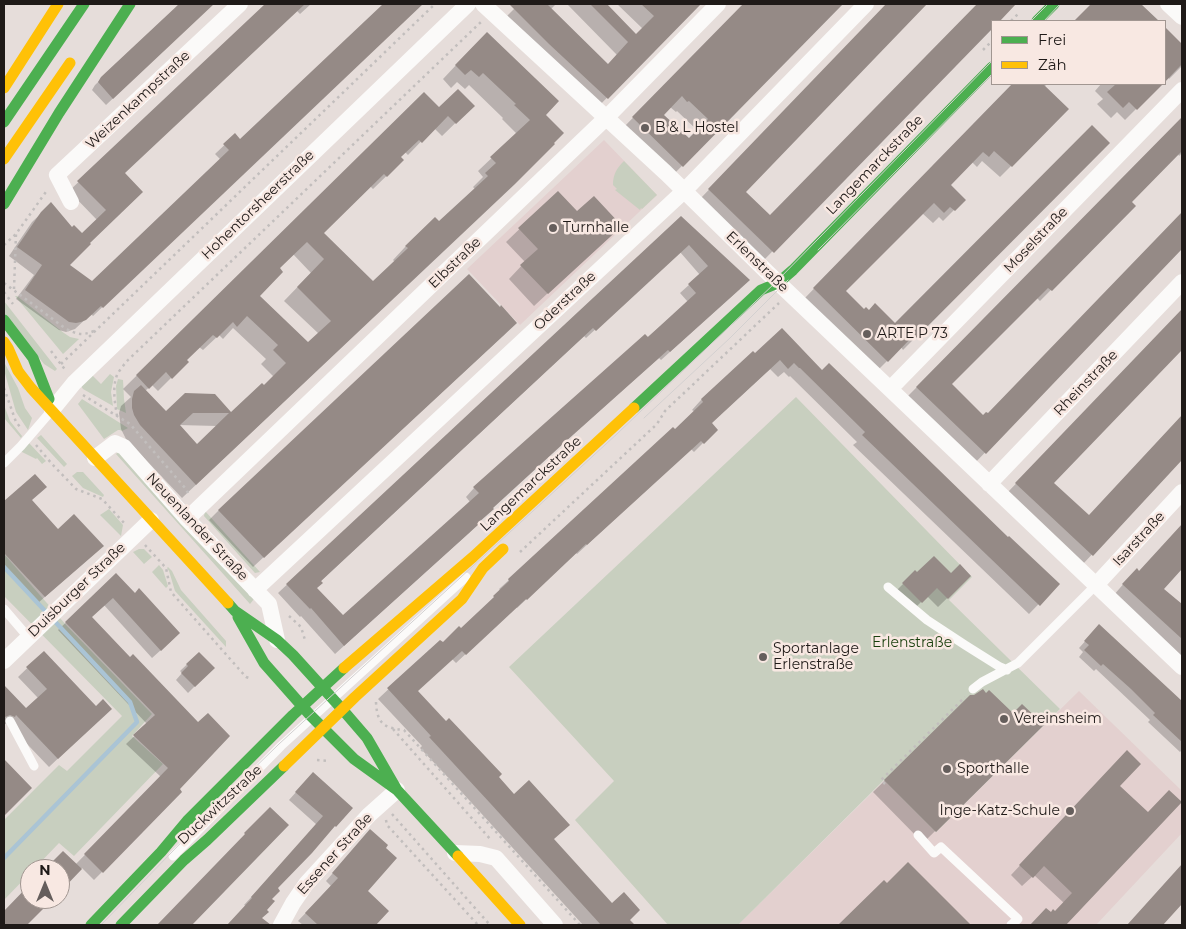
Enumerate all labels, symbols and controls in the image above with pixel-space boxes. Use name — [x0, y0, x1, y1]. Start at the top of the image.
legend — [991, 20, 1166, 85]
text: Frei — [1038, 30, 1066, 49]
street label: Weizenkampstraße — [82, 47, 194, 153]
text: Zäh — [1038, 55, 1067, 74]
street label: Langemarckstraße — [823, 112, 927, 218]
place label: B & L Hostel — [655, 120, 739, 136]
marker: B & L Hostel — [639, 122, 651, 134]
street label: Hohentorsheerstraße — [198, 147, 318, 263]
street label: Moselstraße — [1000, 204, 1072, 276]
place label: Turnhalle — [563, 220, 629, 236]
marker: Turnhalle — [547, 222, 559, 234]
street label: Erlenstraße — [722, 228, 792, 296]
street label: Elbstraße — [425, 234, 485, 292]
street label: Oderstraße — [530, 268, 600, 334]
place label: ARTE P 73 — [877, 326, 948, 342]
marker: ARTE P 73 — [861, 328, 873, 340]
street label: Rheinstraße — [1050, 347, 1122, 419]
street label: Langemarckstraße — [477, 433, 585, 535]
street label: Neuenlander Straße — [143, 470, 251, 584]
street label: Isarstraße — [1109, 508, 1169, 570]
street label: Duisburger Straße — [25, 539, 129, 641]
park label: Erlenstraße — [872, 635, 952, 651]
place label: Sportanlage Erlenstraße — [773, 641, 859, 674]
marker: Sportanlage Erlenstraße — [757, 651, 769, 663]
place label: Vereinsheim — [1014, 711, 1102, 727]
marker: Vereinsheim — [998, 713, 1010, 725]
place label: Sporthalle — [957, 761, 1029, 777]
street label: Duckwitzstraße — [174, 762, 266, 848]
marker: Sporthalle — [941, 763, 953, 775]
place label: Inge-Katz-Schule — [940, 803, 1060, 819]
marker: Inge-Katz-Schule — [1064, 805, 1076, 817]
street label: Essener Straße — [294, 810, 376, 898]
north arrow — [20, 859, 70, 909]
text: N — [39, 861, 51, 879]

